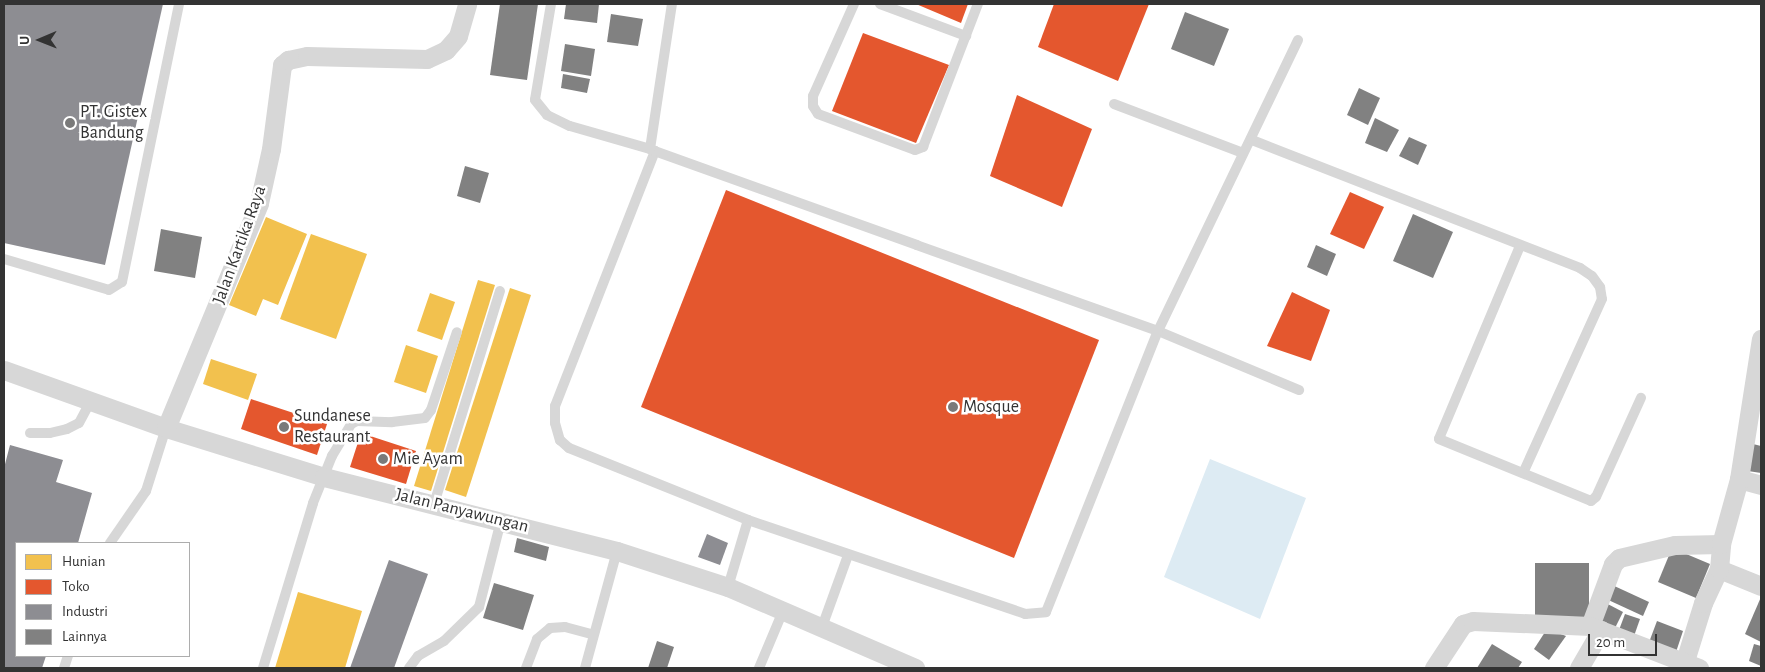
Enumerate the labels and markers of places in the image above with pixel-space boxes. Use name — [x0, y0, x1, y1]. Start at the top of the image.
place label: PT. Gistex Bandung — [80, 102, 147, 144]
marker: PT. Gistex Bandung — [64, 117, 76, 129]
place label: Mosque — [963, 396, 1019, 418]
marker: Mosque — [947, 401, 959, 413]
place label: Sundanese Restaurant — [294, 406, 371, 448]
marker: Sundanese Restaurant — [278, 421, 290, 433]
place label: Mie Ayam — [393, 448, 463, 470]
marker: Mie Ayam — [377, 453, 389, 465]

